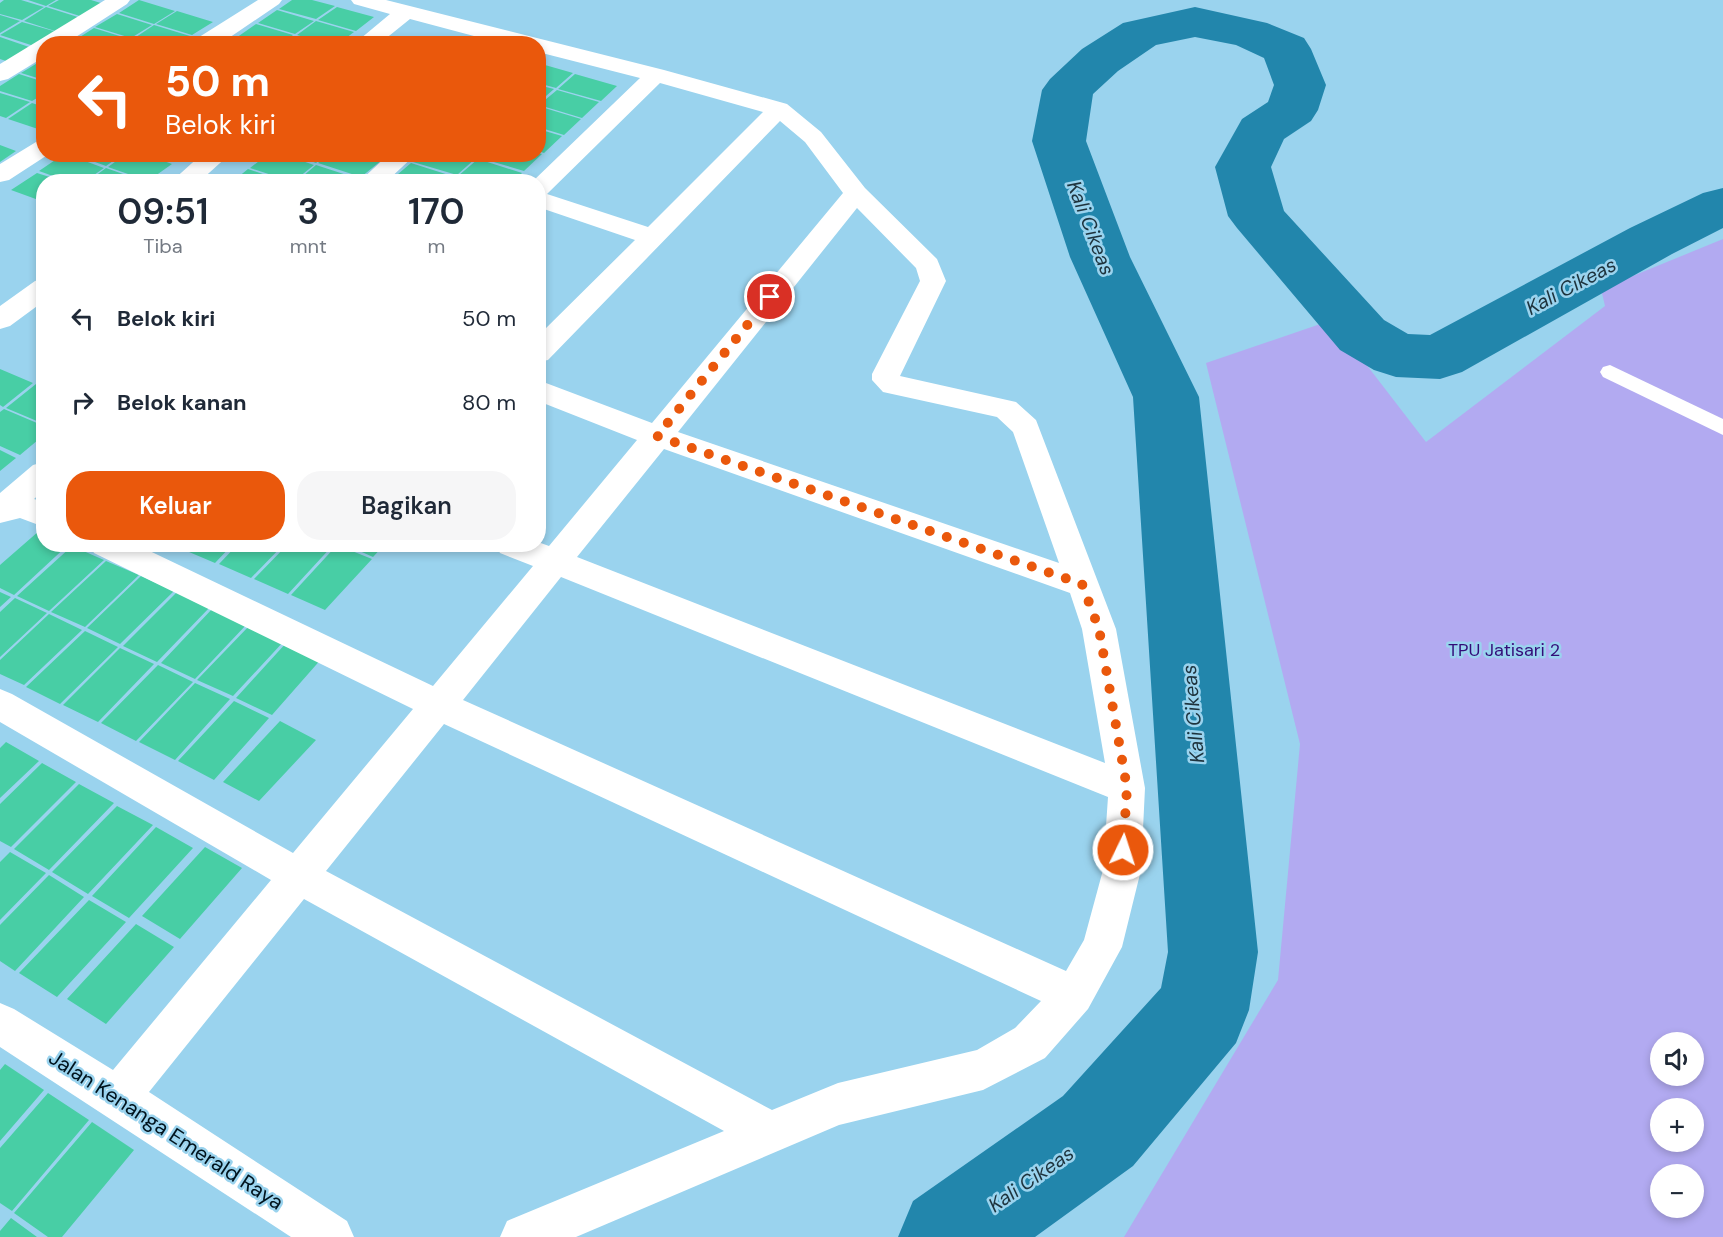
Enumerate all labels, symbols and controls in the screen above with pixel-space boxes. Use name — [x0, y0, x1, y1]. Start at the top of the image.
text: 50 m — [165, 54, 270, 109]
icon: left — [66, 60, 144, 138]
text: Belok kiri — [165, 107, 276, 142]
water label: Kali Cikeas — [1061, 177, 1121, 279]
text: 09:51 — [117, 188, 209, 235]
text: 3 — [298, 188, 319, 235]
text: 170 — [408, 188, 465, 235]
text: Tiba — [143, 233, 183, 259]
text: mnt — [290, 233, 327, 259]
text: m — [428, 233, 445, 259]
water label: Kali Cikeas — [1521, 251, 1621, 321]
pin — [744, 271, 795, 322]
icon: arrive — [753, 280, 786, 313]
icon: left — [66, 302, 99, 335]
text: Belok kiri — [117, 304, 215, 333]
text: 50 m — [462, 304, 516, 333]
icon: right — [66, 386, 99, 419]
text: Belok kanan — [117, 388, 247, 417]
text: 80 m — [462, 388, 516, 417]
button: Keluar — [66, 471, 285, 540]
button: Bagikan — [297, 471, 516, 540]
park label: TPU Jatisari 2 — [1448, 638, 1560, 662]
water label: Kali Cikeas — [1176, 664, 1210, 764]
position arrow — [1091, 818, 1155, 882]
map controls — [1650, 1032, 1704, 1218]
button: sound — [1650, 1032, 1704, 1086]
street label: Jalan Kenanga Emerald Raya — [43, 1044, 289, 1216]
button: + — [1650, 1098, 1704, 1152]
water label: Kali Cikeas — [983, 1140, 1079, 1218]
button: − — [1650, 1164, 1704, 1218]

